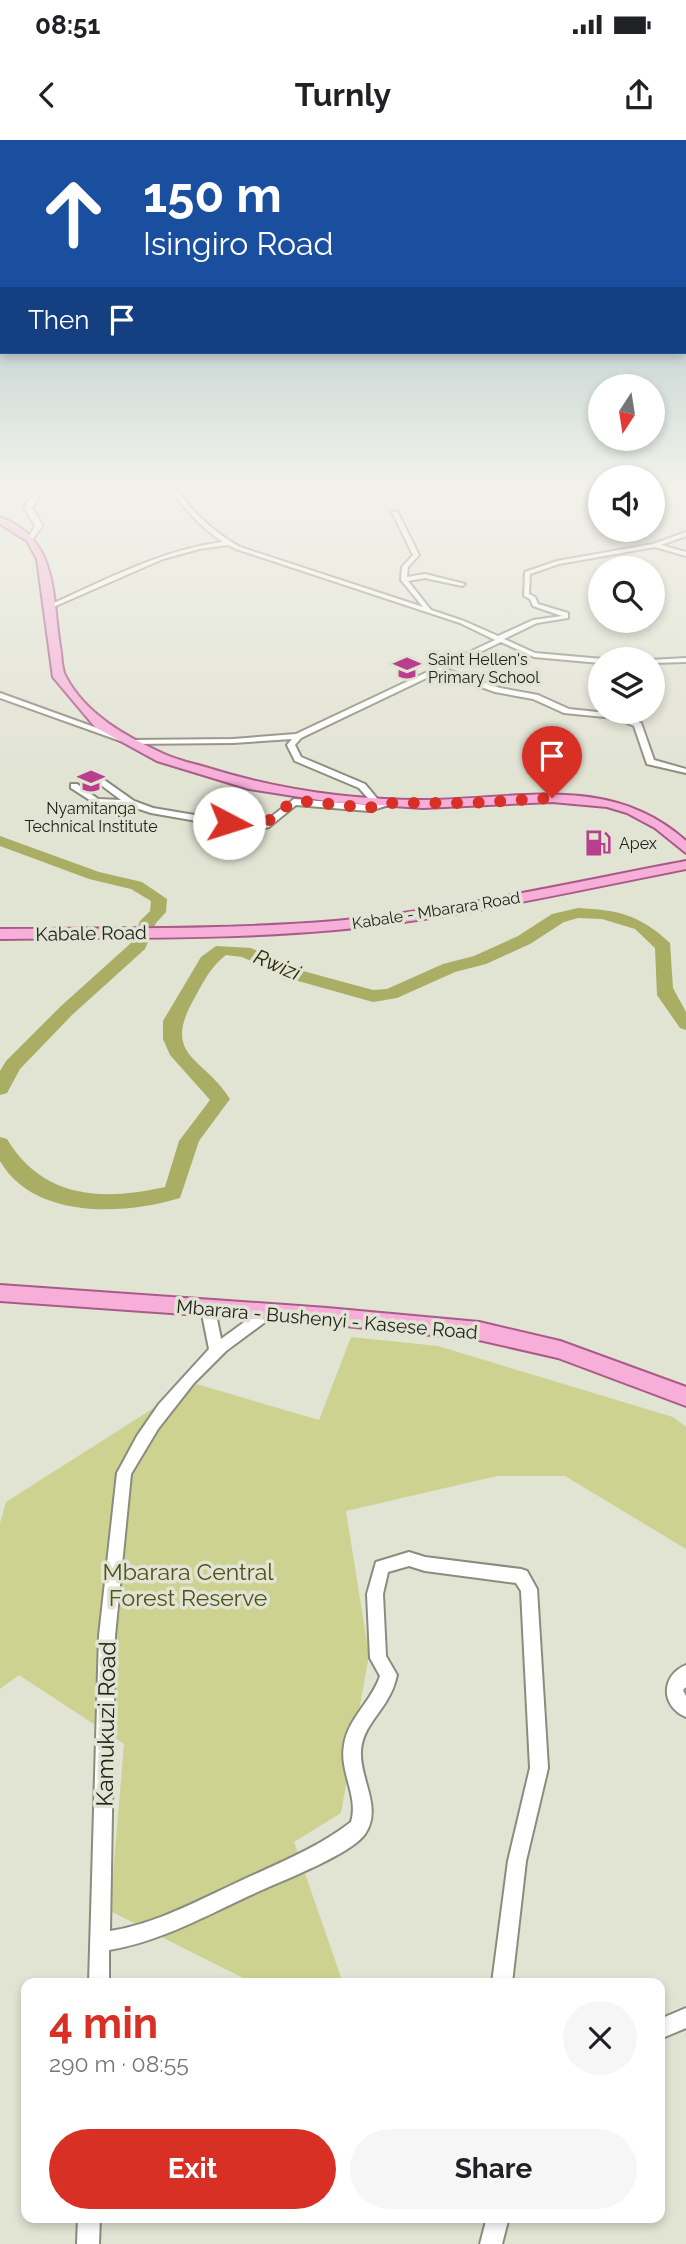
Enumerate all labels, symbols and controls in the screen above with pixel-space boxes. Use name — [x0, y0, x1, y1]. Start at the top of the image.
text: 08:51 — [35, 10, 100, 40]
icon: back — [28, 76, 66, 114]
text: Turnly — [295, 76, 391, 113]
icon: share — [620, 76, 658, 114]
text: 150 m — [143, 166, 282, 223]
icon: ahead — [28, 168, 119, 259]
text: Isingiro Road — [143, 225, 333, 262]
icon: arrive — [103, 301, 141, 339]
text: Then — [28, 305, 89, 335]
north arrow — [588, 374, 665, 452]
map controls — [588, 374, 665, 724]
button: sound — [588, 465, 665, 542]
button: search — [588, 556, 665, 633]
button: layers — [588, 647, 665, 724]
place label: Saint Hellen's Primary School — [428, 650, 540, 687]
school or university icon: Saint Hellen's Primary School — [392, 653, 422, 683]
pin — [522, 726, 582, 798]
icon: arrive — [533, 737, 571, 775]
school or university icon: Nyamitanga Technical Institute — [76, 766, 106, 796]
position arrow — [192, 786, 266, 860]
place label: Nyamitanga Technical Institute — [24, 799, 158, 836]
fuel station icon: Apex — [583, 828, 613, 858]
place label: Apex — [619, 834, 657, 853]
street label: Kabale - Mbarara Road — [351, 888, 522, 933]
street label: Kabale Road — [35, 921, 147, 945]
water label: Rwizi — [250, 944, 305, 986]
street label: Mbarara - Bushenyi - Kasese Road — [175, 1295, 479, 1343]
park label: Mbarara Central Forest Reserve — [103, 1558, 274, 1611]
street label: Kamukuzi Road — [91, 1641, 120, 1807]
text: 4 min — [49, 1999, 158, 2048]
button: close — [563, 2001, 637, 2075]
text: 290 m · 08:55 — [49, 2050, 189, 2077]
button: Exit — [49, 2129, 336, 2209]
button: Share — [350, 2129, 637, 2209]

